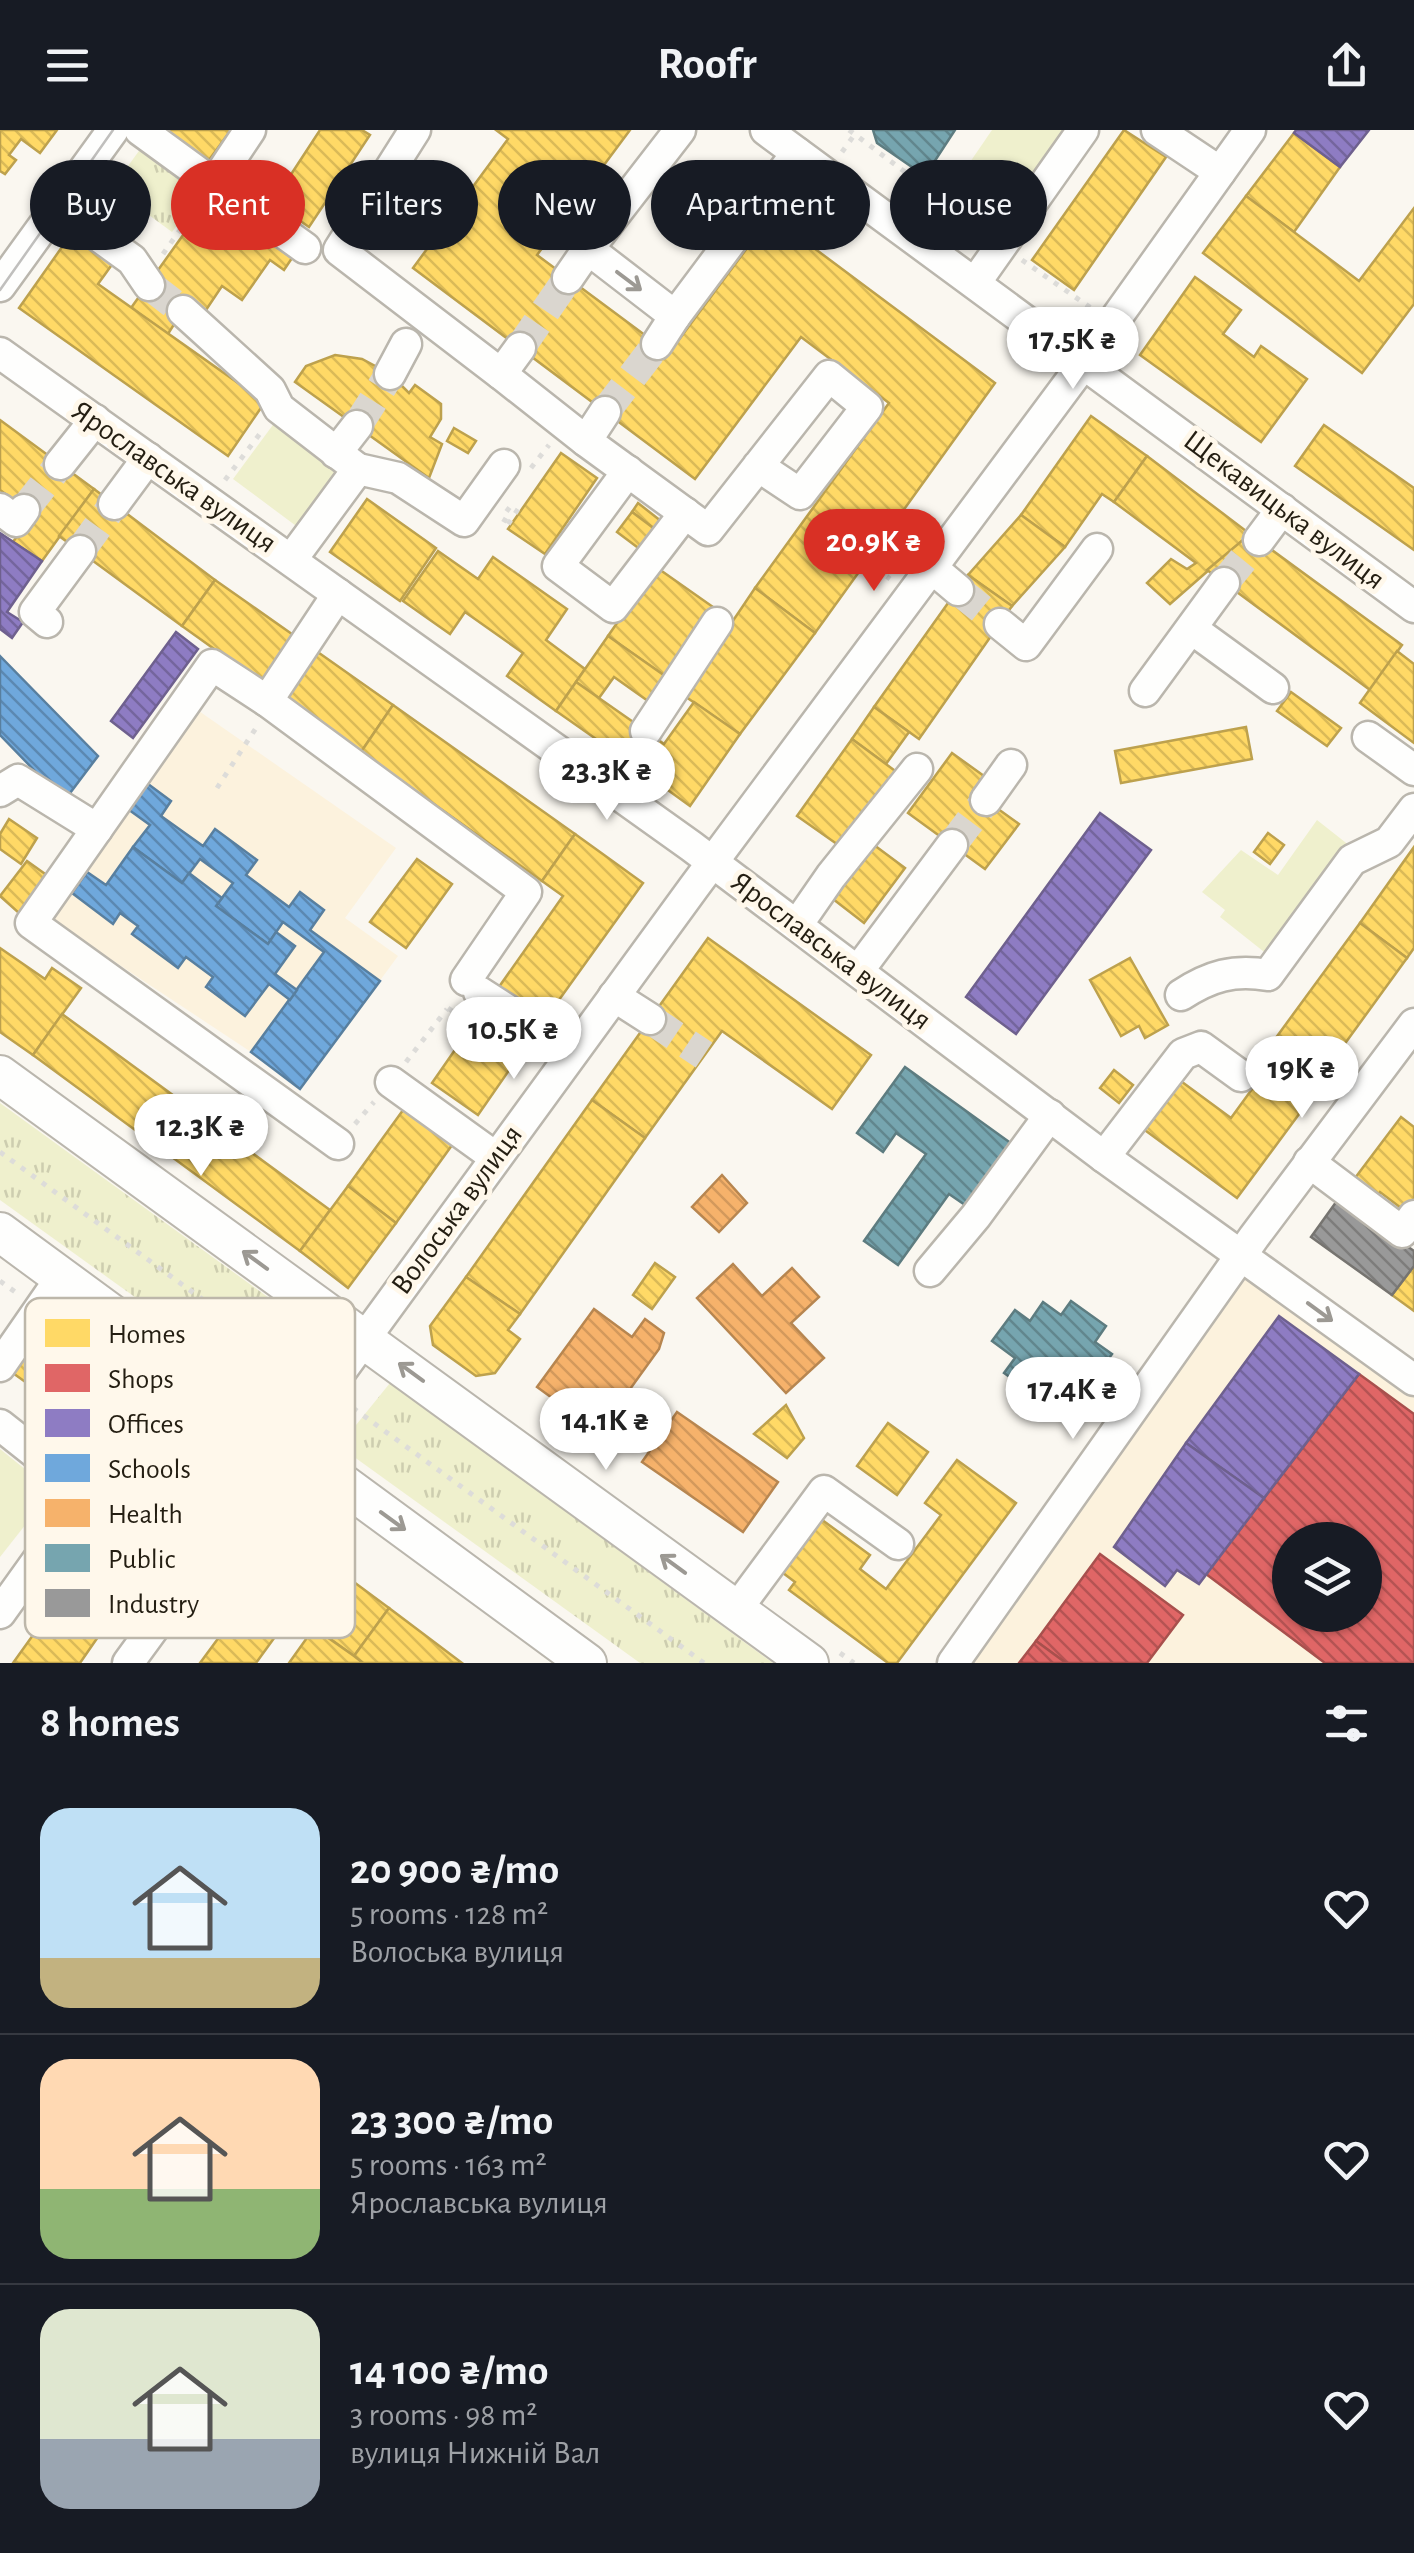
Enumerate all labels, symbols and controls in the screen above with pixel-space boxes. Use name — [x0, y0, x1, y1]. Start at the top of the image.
icon: menu — [40, 38, 95, 93]
icon: share — [1319, 38, 1374, 93]
text: Roofr — [657, 42, 757, 87]
chip: Buy — [30, 160, 151, 250]
chip: Rent — [171, 160, 305, 250]
chip: Filters — [325, 160, 478, 250]
chip: New — [498, 160, 631, 250]
chip: Apartment — [651, 160, 870, 250]
chip: House — [890, 160, 1047, 250]
one-way arrow — [615, 270, 642, 291]
pin: 17.5K ₴ — [981, 307, 1165, 392]
text: 17.5K ₴ — [1029, 323, 1117, 355]
street label: Ярославська вулиця — [66, 395, 282, 559]
street label: Щекавицька вулиця — [1178, 425, 1390, 595]
pin: 20.9K ₴ — [782, 509, 966, 594]
text: 20.9K ₴ — [826, 525, 922, 557]
pin: 23.3K ₴ — [515, 738, 699, 823]
text: 23.3K ₴ — [561, 754, 653, 786]
street label: Ярославська вулиця — [725, 866, 937, 1036]
pin: 10.5K ₴ — [422, 997, 606, 1082]
text: 10.5K ₴ — [468, 1013, 560, 1045]
pin: 19K ₴ — [1232, 1036, 1372, 1121]
text: 19K ₴ — [1268, 1052, 1336, 1084]
pin: 12.3K ₴ — [109, 1094, 293, 1179]
text: 12.3K ₴ — [156, 1110, 246, 1142]
street label: Волоська вулиця — [386, 1120, 528, 1300]
one-way arrow — [242, 1250, 269, 1271]
legend — [25, 1298, 355, 1638]
one-way arrow — [1306, 1302, 1333, 1323]
text: Homes — [108, 1321, 186, 1349]
pin: 17.4K ₴ — [981, 1357, 1165, 1442]
one-way arrow — [398, 1362, 425, 1383]
text: Shops — [108, 1366, 174, 1394]
text: 17.4K ₴ — [1028, 1373, 1118, 1405]
pin: 14.1K ₴ — [514, 1388, 698, 1473]
text: 14.1K ₴ — [562, 1404, 650, 1436]
text: Offices — [108, 1411, 184, 1439]
text: Schools — [108, 1456, 191, 1484]
text: Health — [108, 1501, 183, 1529]
one-way arrow — [379, 1510, 406, 1531]
map controls — [1272, 1522, 1382, 1632]
button: layers — [1272, 1522, 1382, 1632]
text: Public — [108, 1546, 176, 1574]
one-way arrow — [660, 1554, 688, 1575]
text: Industry — [108, 1591, 199, 1619]
icon: filters — [1319, 1696, 1374, 1751]
text: 8 homes — [40, 1702, 180, 1744]
icon: home — [120, 1848, 240, 1968]
text: 20 900 ₴/mo — [350, 1849, 559, 1891]
icon: heart — [1319, 1881, 1374, 1936]
text: 5 rooms · 128 m² — [350, 1898, 548, 1930]
text: Волоська вулиця — [350, 1936, 564, 1968]
icon: home — [120, 2099, 240, 2219]
text: 23 300 ₴/mo — [350, 2100, 553, 2142]
icon: heart — [1319, 2132, 1374, 2187]
text: 5 rooms · 163 m² — [350, 2149, 547, 2181]
text: Ярославська вулиця — [350, 2187, 608, 2219]
icon: home — [120, 2349, 240, 2469]
text: 14 100 ₴/mo — [350, 2350, 549, 2392]
icon: heart — [1319, 2382, 1374, 2437]
text: 3 rooms · 98 m² — [350, 2399, 537, 2431]
text: вулиця Нижній Вал — [350, 2437, 600, 2469]

